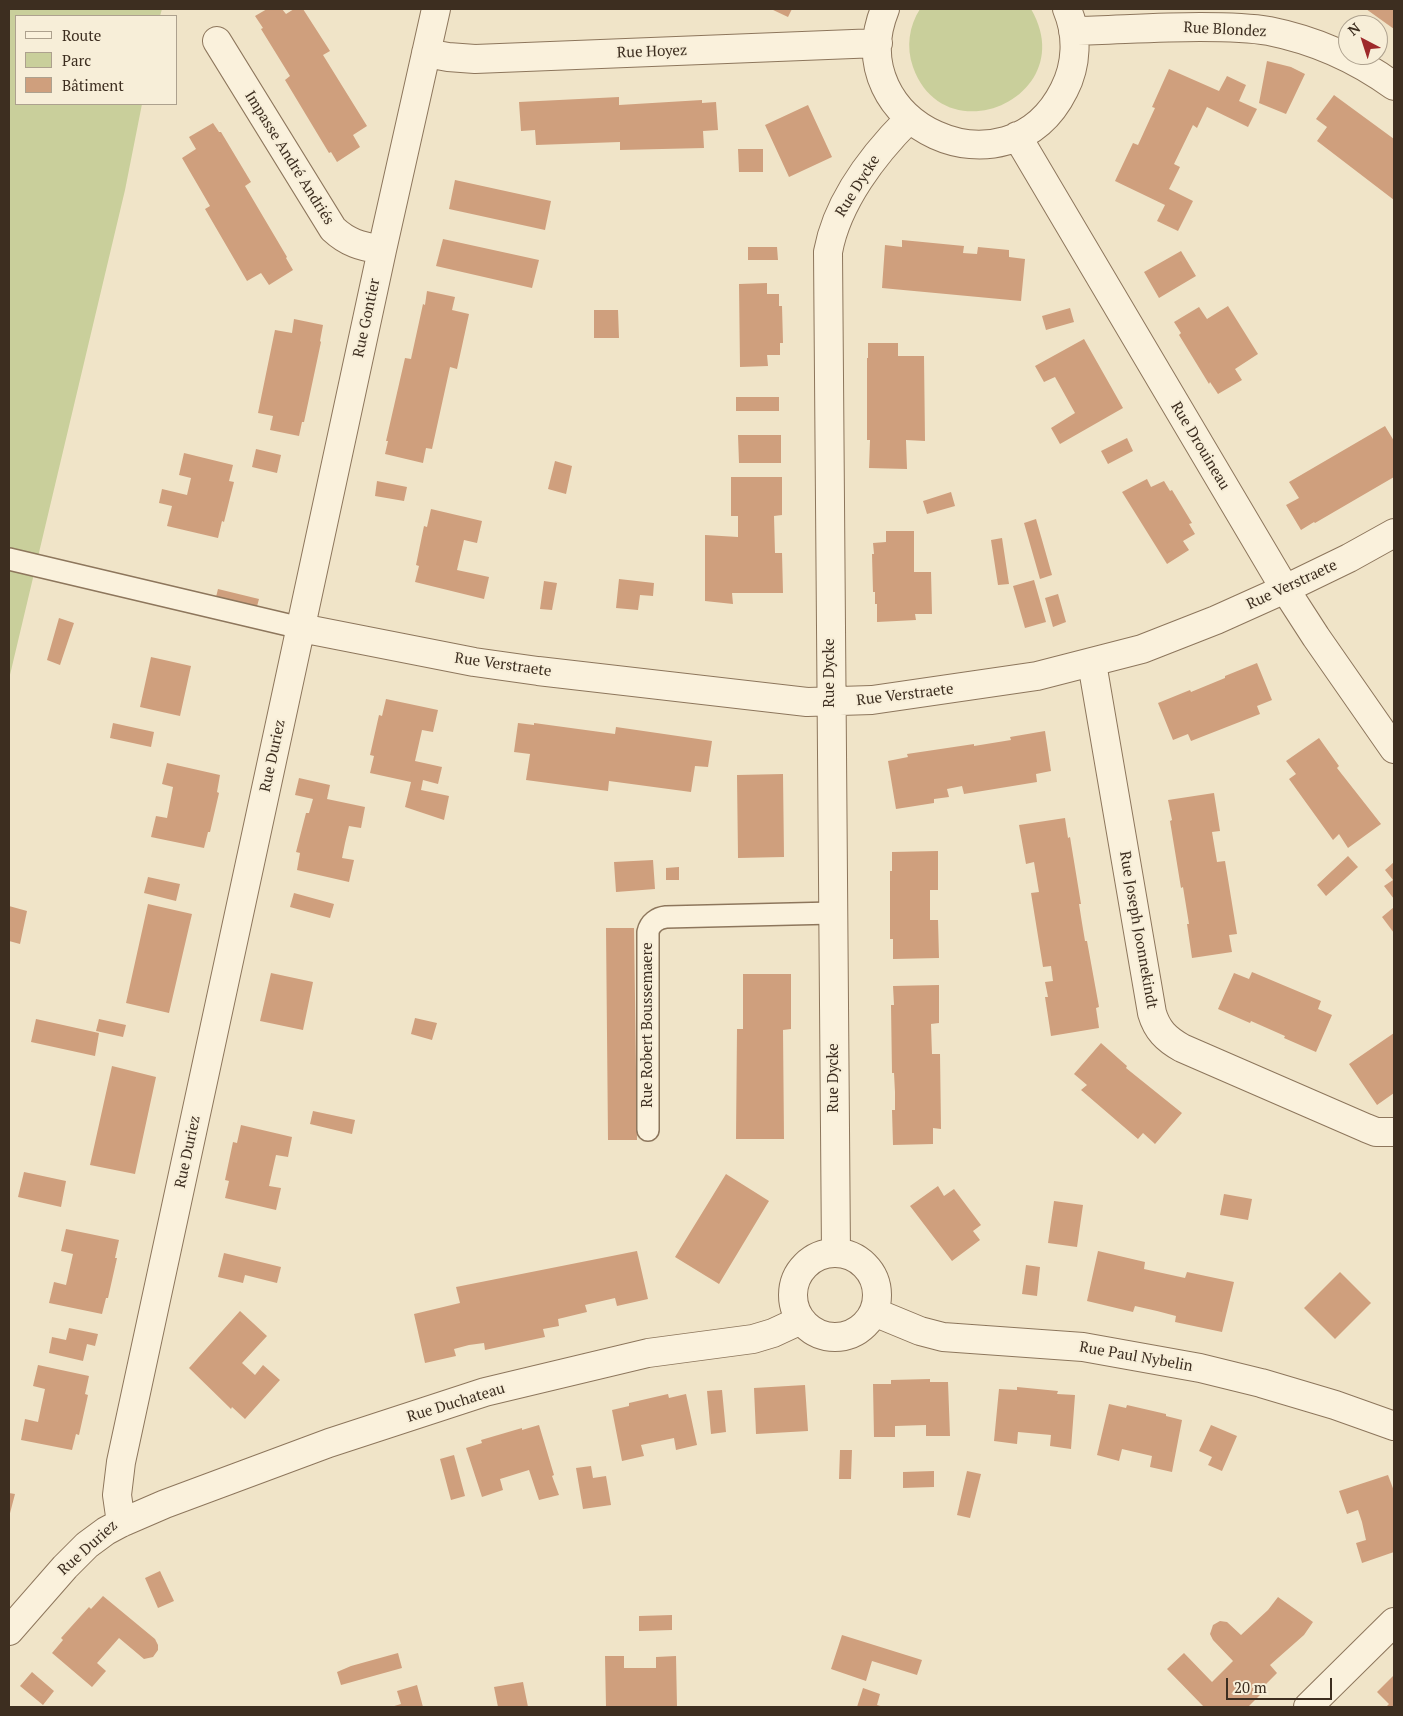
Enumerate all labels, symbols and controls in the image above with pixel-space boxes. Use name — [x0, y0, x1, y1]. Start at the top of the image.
legend — [15, 15, 178, 105]
north arrow — [1338, 15, 1388, 65]
text: N — [1344, 18, 1364, 40]
street label: Rue Blondez — [1183, 19, 1267, 41]
text: Route — [62, 25, 101, 45]
street label: Rue Hoyez — [617, 42, 687, 62]
text: Parc — [62, 50, 91, 70]
text: Bâtiment — [62, 75, 124, 95]
street label: Impasse André Andriés — [240, 88, 338, 228]
street label: Rue Dycke — [832, 152, 884, 220]
street label: Rue Gontier — [350, 277, 384, 359]
street label: Rue Drouineau — [1167, 399, 1233, 493]
street label: Rue Verstraete — [1244, 556, 1340, 614]
street label: Rue Dycke — [821, 638, 839, 708]
street label: Rue Verstraete — [453, 649, 553, 681]
street label: Rue Verstraete — [855, 680, 955, 710]
street label: Rue Duriez — [257, 718, 289, 794]
street label: Rue Joseph Joonnekindt — [1115, 850, 1161, 1010]
street label: Rue Robert Boussemaere — [639, 942, 657, 1108]
street label: Rue Dycke — [825, 1043, 843, 1113]
street label: Rue Duriez — [172, 1114, 204, 1190]
street label: Rue Paul Nybelin — [1078, 1338, 1194, 1376]
street label: Rue Duchateau — [405, 1380, 507, 1426]
street label: Rue Duriez — [55, 1517, 121, 1579]
scale bar — [1228, 1668, 1334, 1700]
text: 20 m — [1234, 1677, 1267, 1697]

